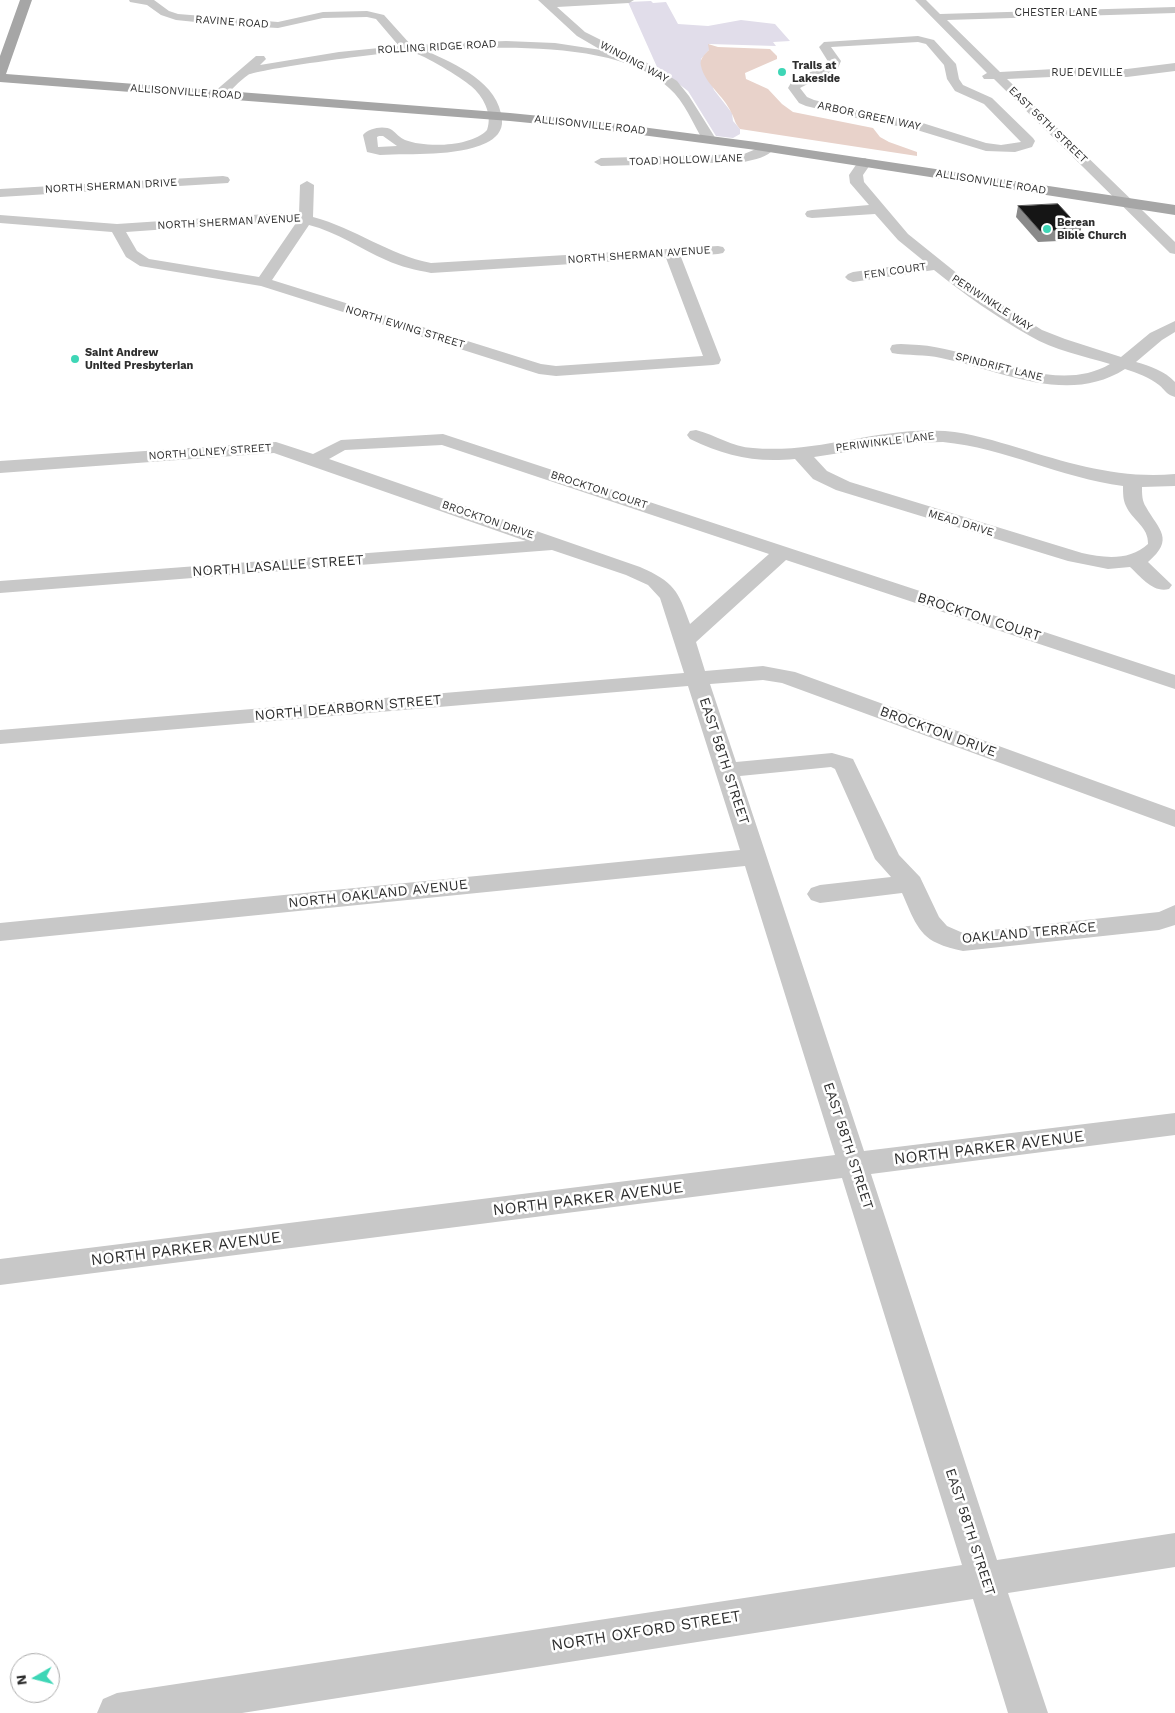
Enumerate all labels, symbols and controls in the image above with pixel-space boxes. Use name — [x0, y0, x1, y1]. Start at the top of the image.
street label: CHESTER LANE — [1014, 6, 1098, 20]
street label: RAVINE ROAD — [195, 13, 269, 31]
street label: ROLLING RIDGE ROAD — [377, 37, 497, 57]
street label: WINDING WAY — [597, 38, 671, 86]
place label: Trails at Lakeside — [792, 59, 840, 85]
marker: Trails at Lakeside — [776, 66, 788, 78]
street label: RUE DEVILLE — [1051, 66, 1123, 80]
street label: ALLISONVILLE ROAD — [130, 82, 242, 102]
street label: EAST 56TH STREET — [1006, 84, 1090, 166]
street label: ARBOR GREEN WAY — [816, 99, 922, 133]
street label: ALLISONVILLE ROAD — [534, 113, 646, 137]
street label: TOAD HOLLOW LANE — [629, 151, 743, 169]
street label: ALLISONVILLE ROAD — [935, 167, 1047, 197]
street label: NORTH SHERMAN DRIVE — [45, 176, 177, 196]
street label: NORTH SHERMAN AVENUE — [157, 212, 301, 232]
place label: Berean Bible Church — [1057, 216, 1127, 242]
marker: Berean Bible Church — [1041, 223, 1053, 235]
street label: NORTH SHERMAN AVENUE — [567, 243, 711, 267]
street label: FEN COURT — [863, 260, 927, 282]
street label: PERIWINKLE WAY — [949, 272, 1035, 334]
street label: NORTH EWING STREET — [344, 303, 466, 351]
place label: Saint Andrew United Presbyterian — [85, 346, 193, 372]
street label: SPINDRIFT LANE — [954, 350, 1044, 384]
marker: Saint Andrew United Presbyterian — [69, 353, 81, 365]
street label: PERIWINKLE LANE — [835, 429, 935, 455]
street label: NORTH OLNEY STREET — [148, 441, 272, 463]
street label: BROCKTON COURT — [549, 468, 649, 512]
street label: BROCKTON DRIVE — [440, 498, 536, 542]
street label: MEAD DRIVE — [927, 507, 995, 539]
street label: NORTH LASALLE STREET — [192, 552, 364, 580]
street label: BROCKTON COURT — [915, 589, 1043, 645]
street label: NORTH DEARBORN STREET — [254, 691, 442, 725]
street label: EAST 58TH STREET — [695, 695, 753, 827]
street label: BROCKTON DRIVE — [877, 703, 999, 761]
street label: NORTH OAKLAND AVENUE — [288, 876, 468, 912]
street label: OAKLAND TERRACE — [961, 919, 1097, 947]
street label: EAST 58TH STREET — [819, 1080, 877, 1212]
street label: NORTH PARKER AVENUE — [893, 1127, 1085, 1169]
street label: NORTH PARKER AVENUE — [492, 1178, 684, 1220]
street label: NORTH PARKER AVENUE — [90, 1228, 282, 1270]
street label: EAST 58TH STREET — [941, 1466, 999, 1598]
street label: NORTH OXFORD STREET — [550, 1607, 742, 1655]
north arrow — [10, 1653, 60, 1703]
text: N — [12, 1674, 30, 1686]

